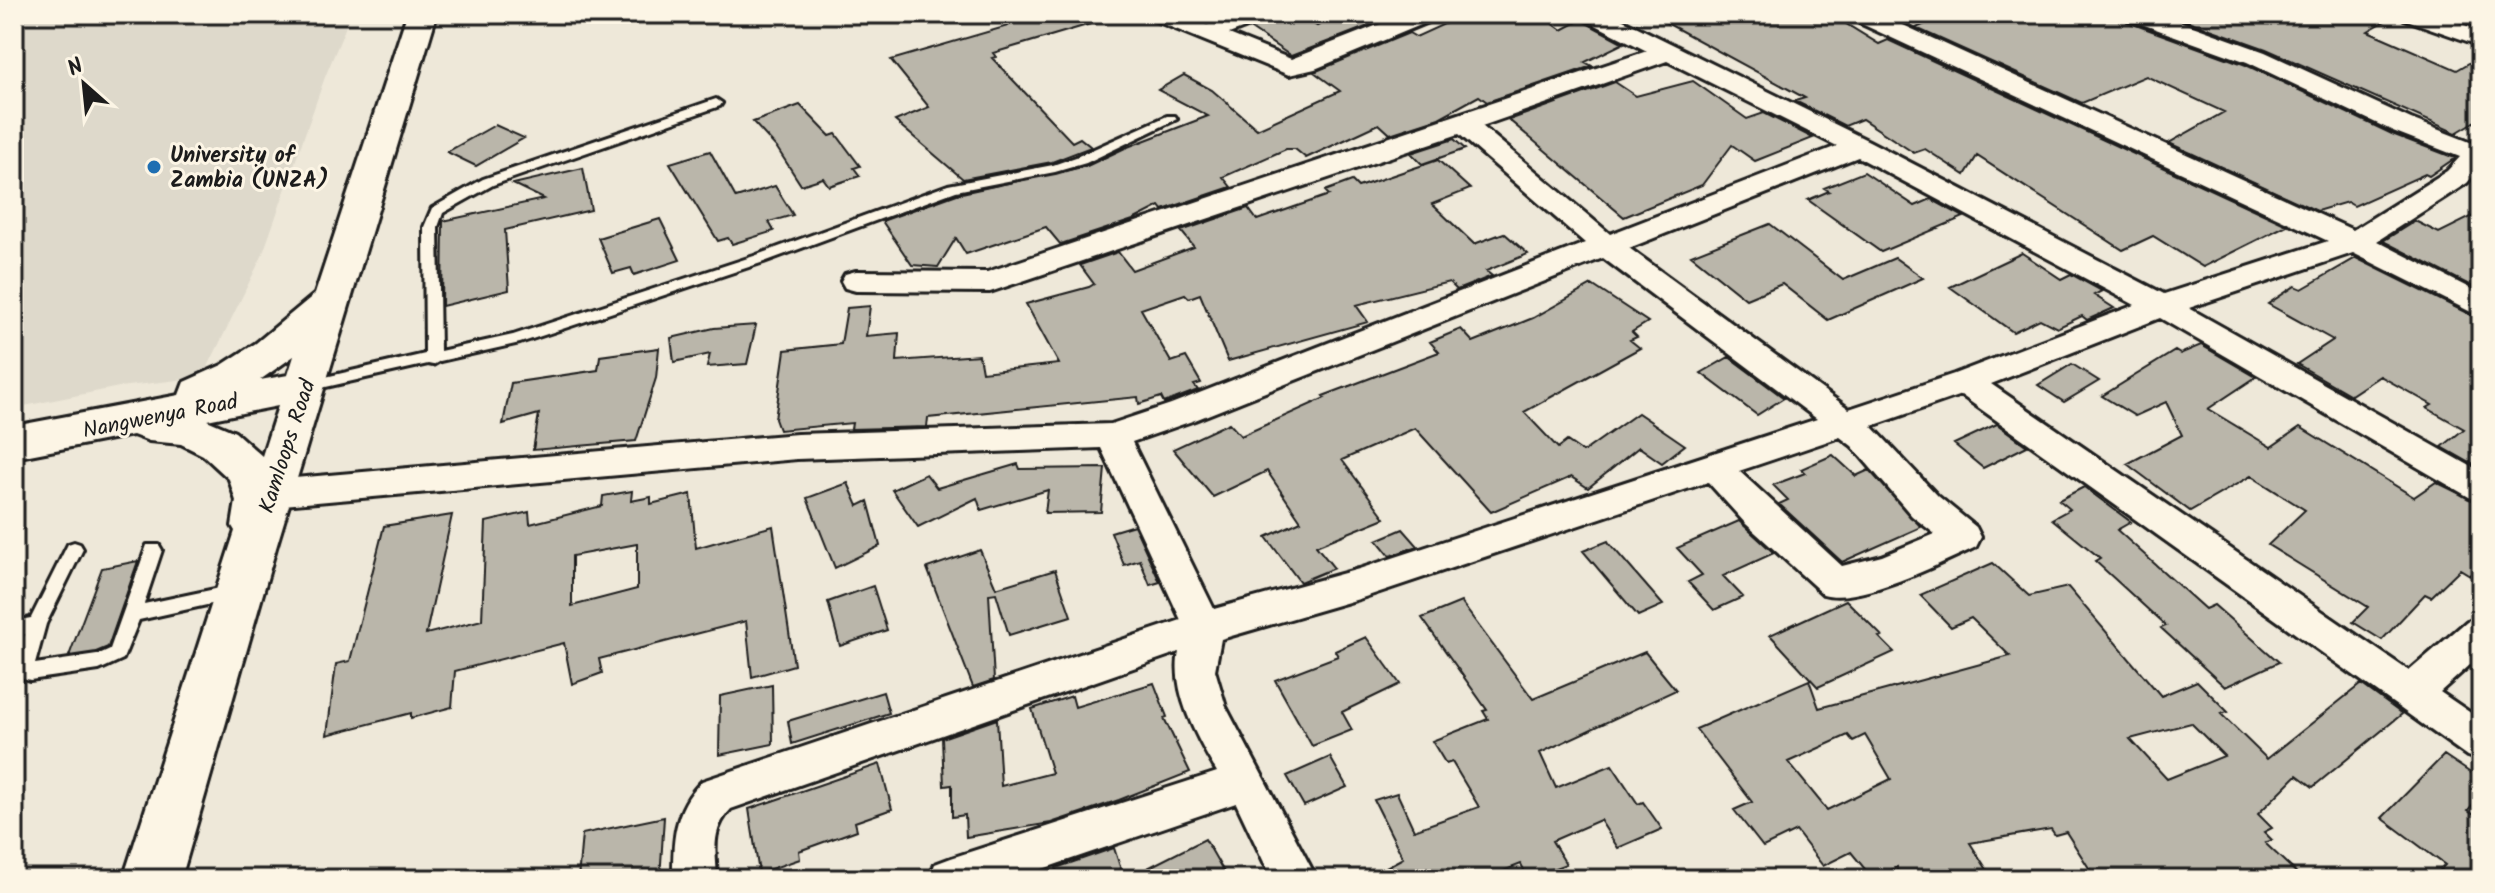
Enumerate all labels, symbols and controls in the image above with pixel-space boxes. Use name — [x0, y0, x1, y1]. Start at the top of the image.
north arrow — [44, 44, 124, 124]
text: N — [62, 50, 90, 87]
place label: University of Zambia (UNZA) — [170, 139, 329, 199]
marker: University of Zambia (UNZA) — [145, 158, 163, 176]
street label: Kamloops Road — [250, 374, 327, 518]
street label: Nangwenya Road — [80, 385, 242, 450]

